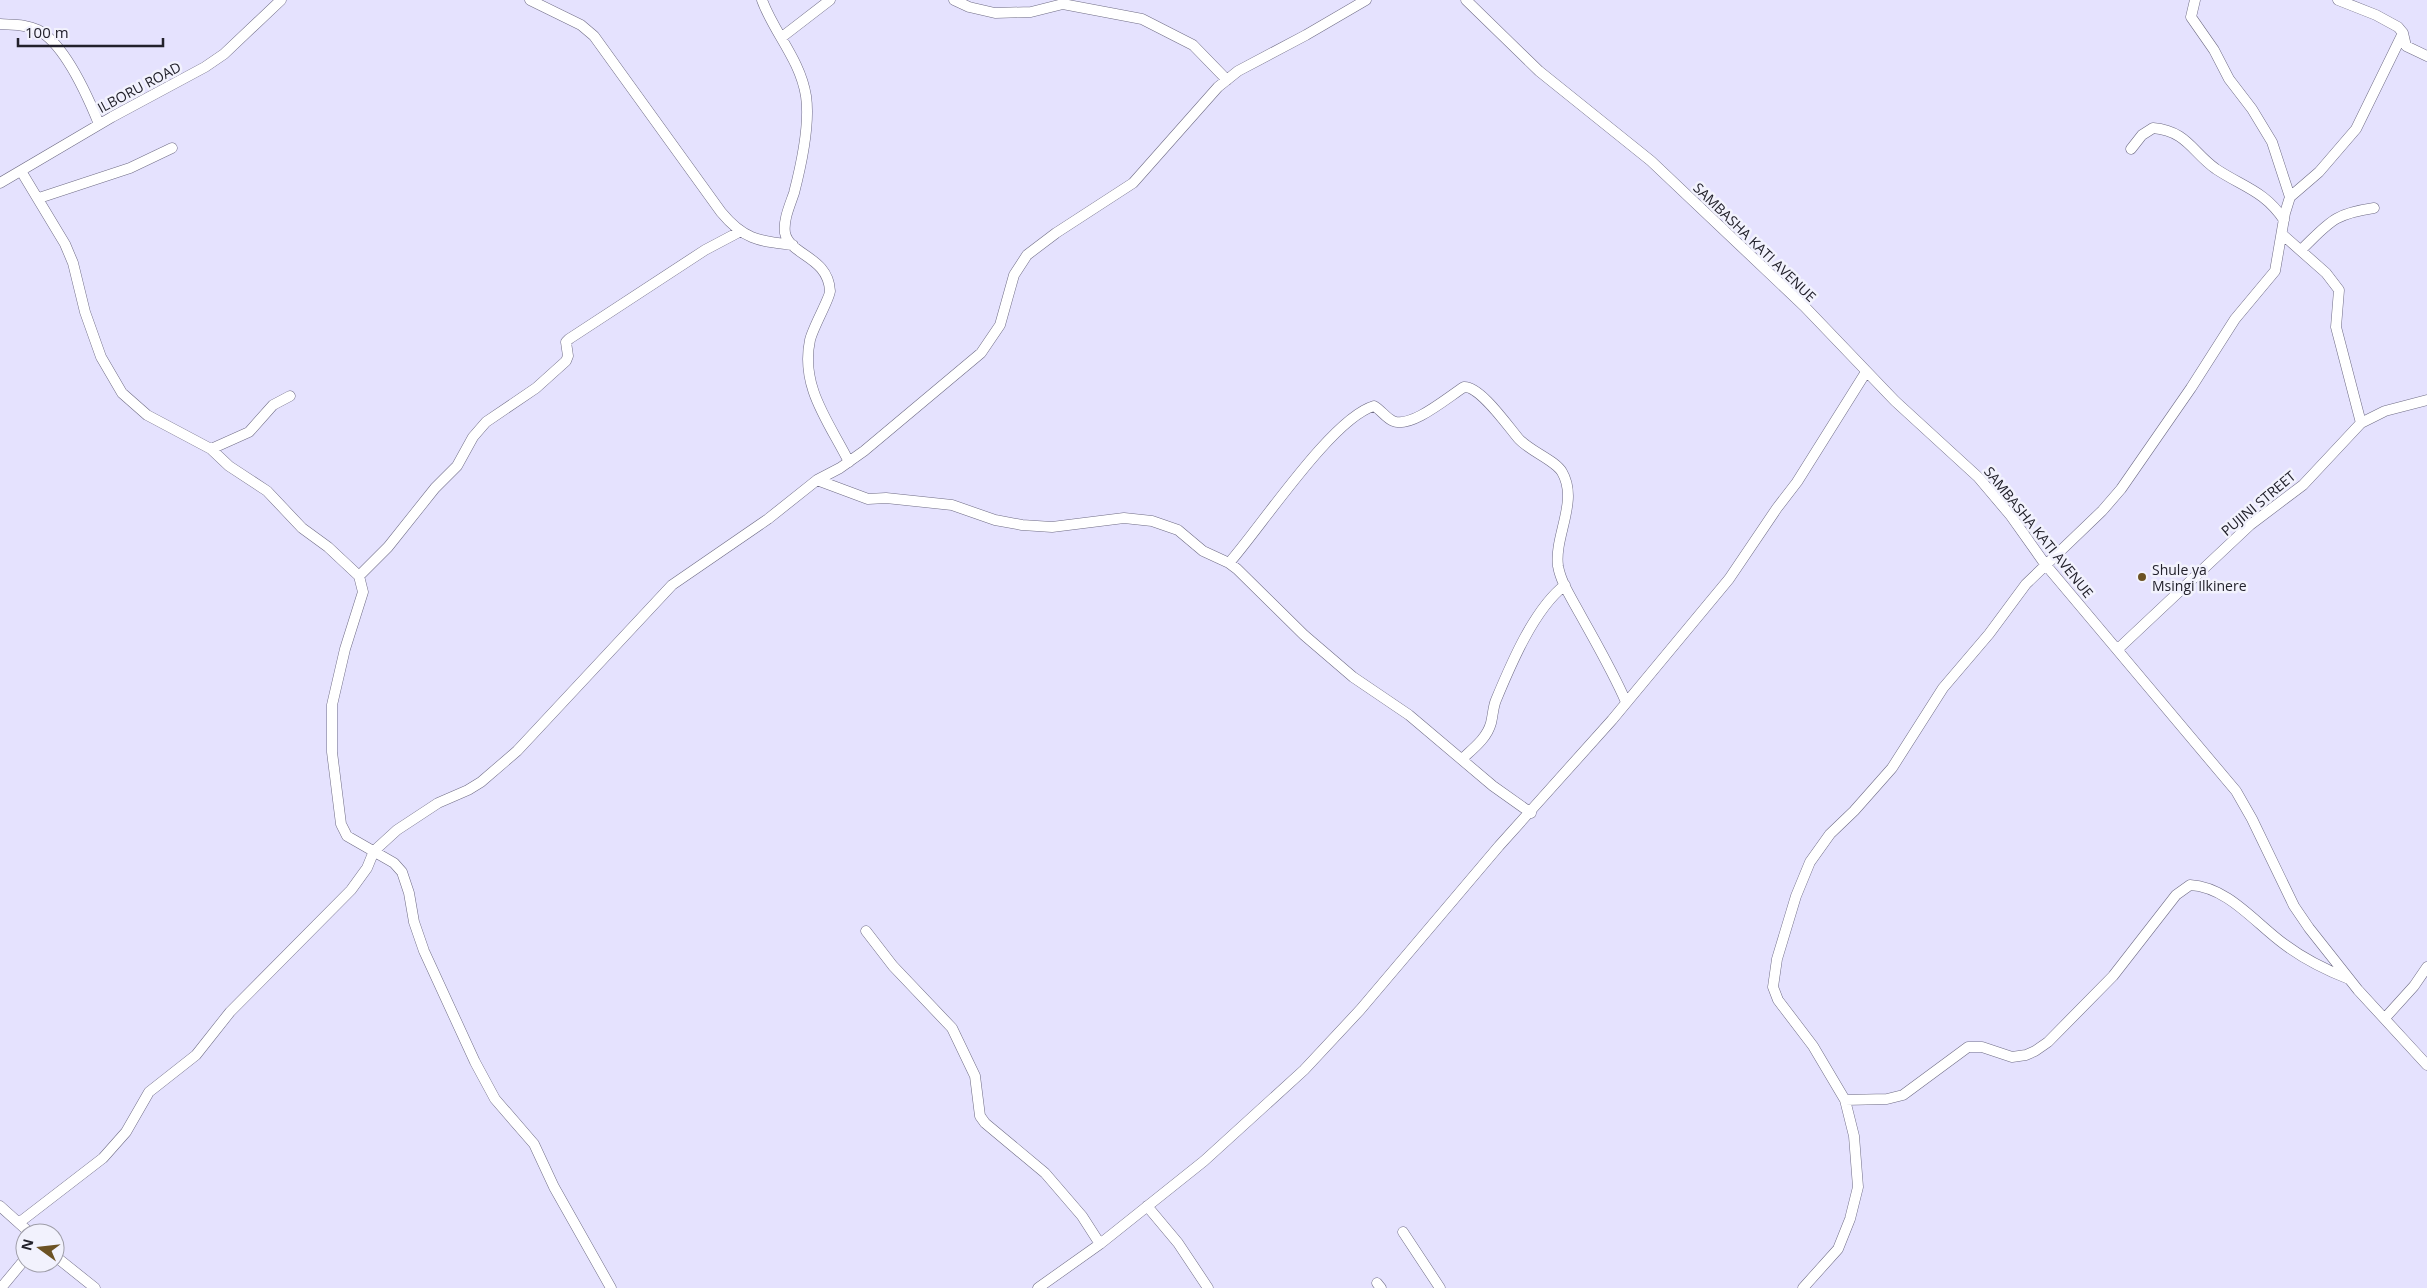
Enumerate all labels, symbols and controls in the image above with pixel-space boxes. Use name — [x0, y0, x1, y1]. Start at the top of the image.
scale bar — [18, 15, 162, 47]
text: 100 m — [25, 22, 69, 42]
street label: ILBORU ROAD — [94, 57, 184, 117]
street label: SAMBASHA KATI AVENUE — [1690, 178, 1820, 306]
street label: SAMBASHA KATI AVENUE — [1980, 462, 2098, 602]
street label: PUJINI STREET — [2217, 466, 2299, 540]
place label: Shule ya Msingi Ilkinere — [2152, 560, 2247, 595]
marker: Shule ya Msingi Ilkinere — [2136, 571, 2148, 583]
north arrow — [15, 1223, 65, 1273]
text: N — [16, 1237, 38, 1252]

